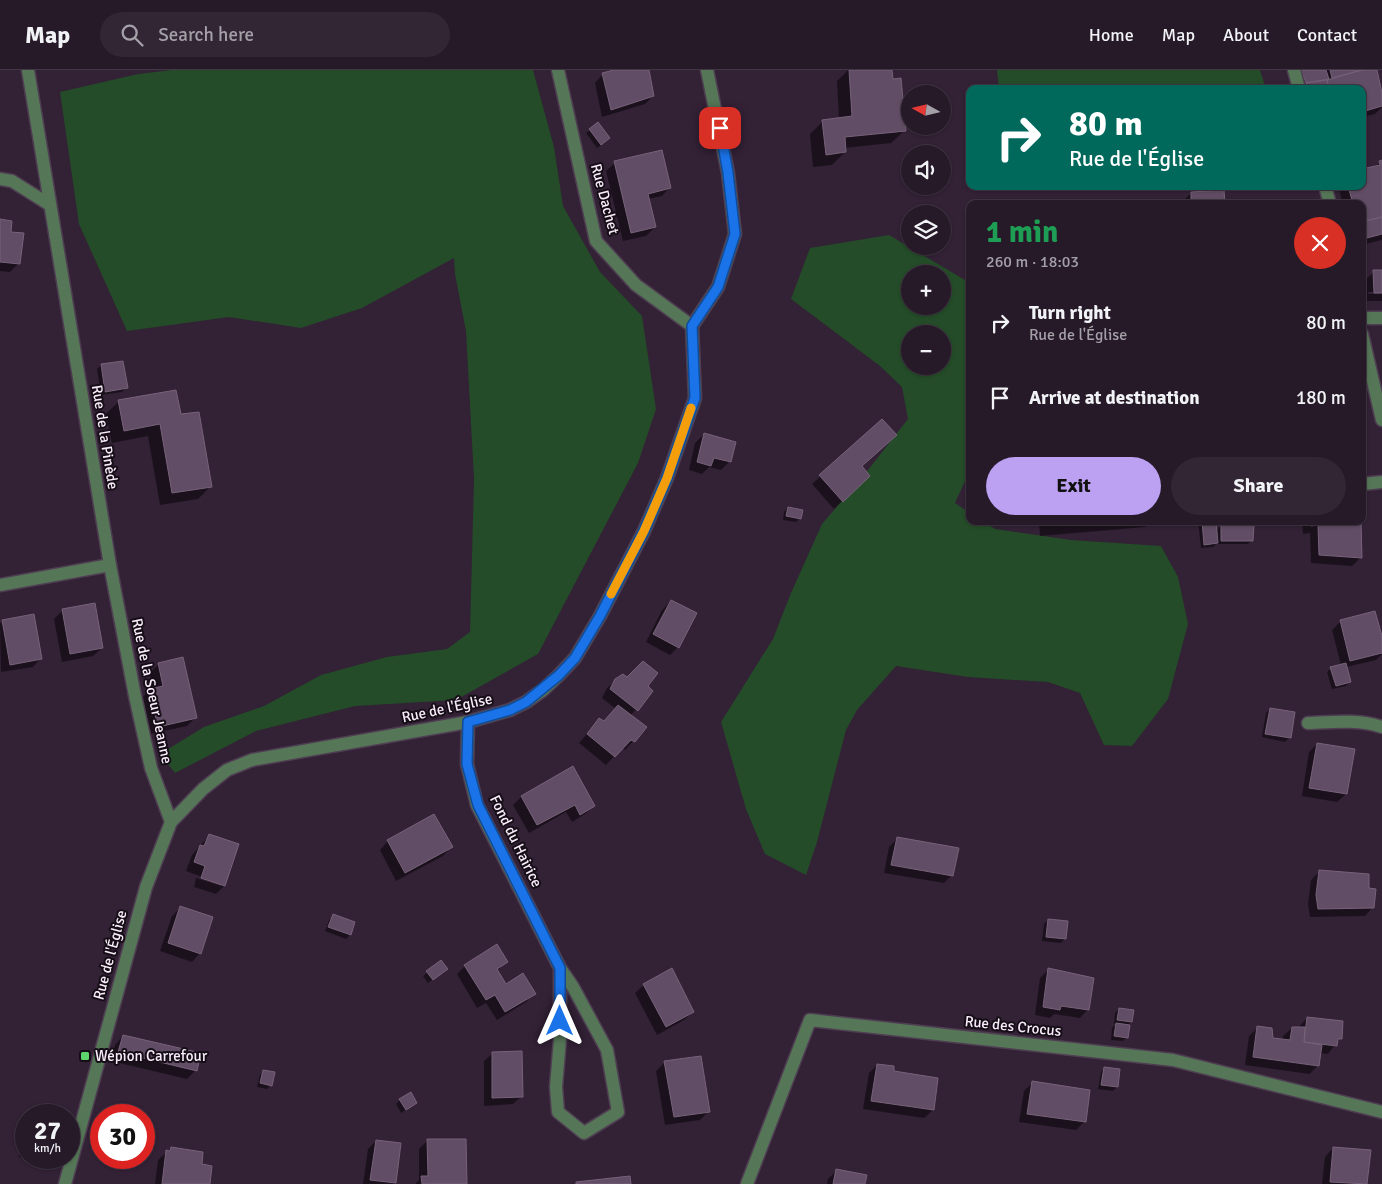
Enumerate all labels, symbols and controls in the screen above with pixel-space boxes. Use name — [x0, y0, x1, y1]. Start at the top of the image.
search box — [100, 12, 450, 57]
text: Map — [25, 20, 70, 50]
icon: search — [118, 21, 146, 49]
text: Search here — [158, 23, 254, 47]
text: Home — [1089, 24, 1134, 46]
text: Map — [1162, 24, 1195, 46]
text: About — [1223, 24, 1269, 46]
text: Contact — [1297, 24, 1357, 46]
north arrow — [901, 85, 951, 135]
map controls — [901, 85, 951, 375]
text: 80 m — [1069, 102, 1143, 145]
icon: right — [986, 105, 1051, 170]
pin — [699, 107, 741, 149]
icon: arrive — [706, 114, 734, 142]
button: sound — [901, 145, 951, 195]
text: Rue de l'Église — [1069, 145, 1204, 172]
street label: Rue Dachet — [587, 162, 623, 236]
button: layers — [901, 205, 951, 255]
text: 1 min — [986, 214, 1058, 251]
button: close — [1294, 217, 1346, 269]
text: 260 m · 18:03 — [986, 252, 1079, 272]
button: + — [901, 265, 951, 315]
text: Turn right — [1029, 301, 1111, 325]
icon: right — [986, 309, 1014, 337]
text: 80 m — [1306, 311, 1346, 335]
button: − — [901, 325, 951, 375]
text: Rue de l'Église — [1029, 325, 1127, 345]
street label: Rue de la Pinède — [88, 383, 122, 491]
icon: arrive — [986, 384, 1014, 412]
text: Arrive at destination — [1029, 386, 1200, 410]
text: 180 m — [1296, 386, 1346, 410]
button: Exit — [986, 457, 1161, 515]
button: Share — [1171, 457, 1346, 515]
street label: Rue de la Soeur Jeanne — [128, 617, 176, 765]
street label: Rue de l'Église — [400, 689, 494, 726]
street label: Fond du Hairice — [486, 792, 546, 890]
street label: Rue de l'Église — [88, 908, 131, 1002]
position arrow — [533, 994, 585, 1046]
street label: Rue des Crocus — [964, 1012, 1063, 1040]
place label: Wépion Carrefour — [95, 1047, 208, 1065]
marker: Wépion Carrefour — [79, 1050, 91, 1062]
speed limit sign: 30 — [90, 1104, 155, 1169]
text: 27 — [34, 1115, 61, 1146]
text: km/h — [34, 1141, 61, 1156]

